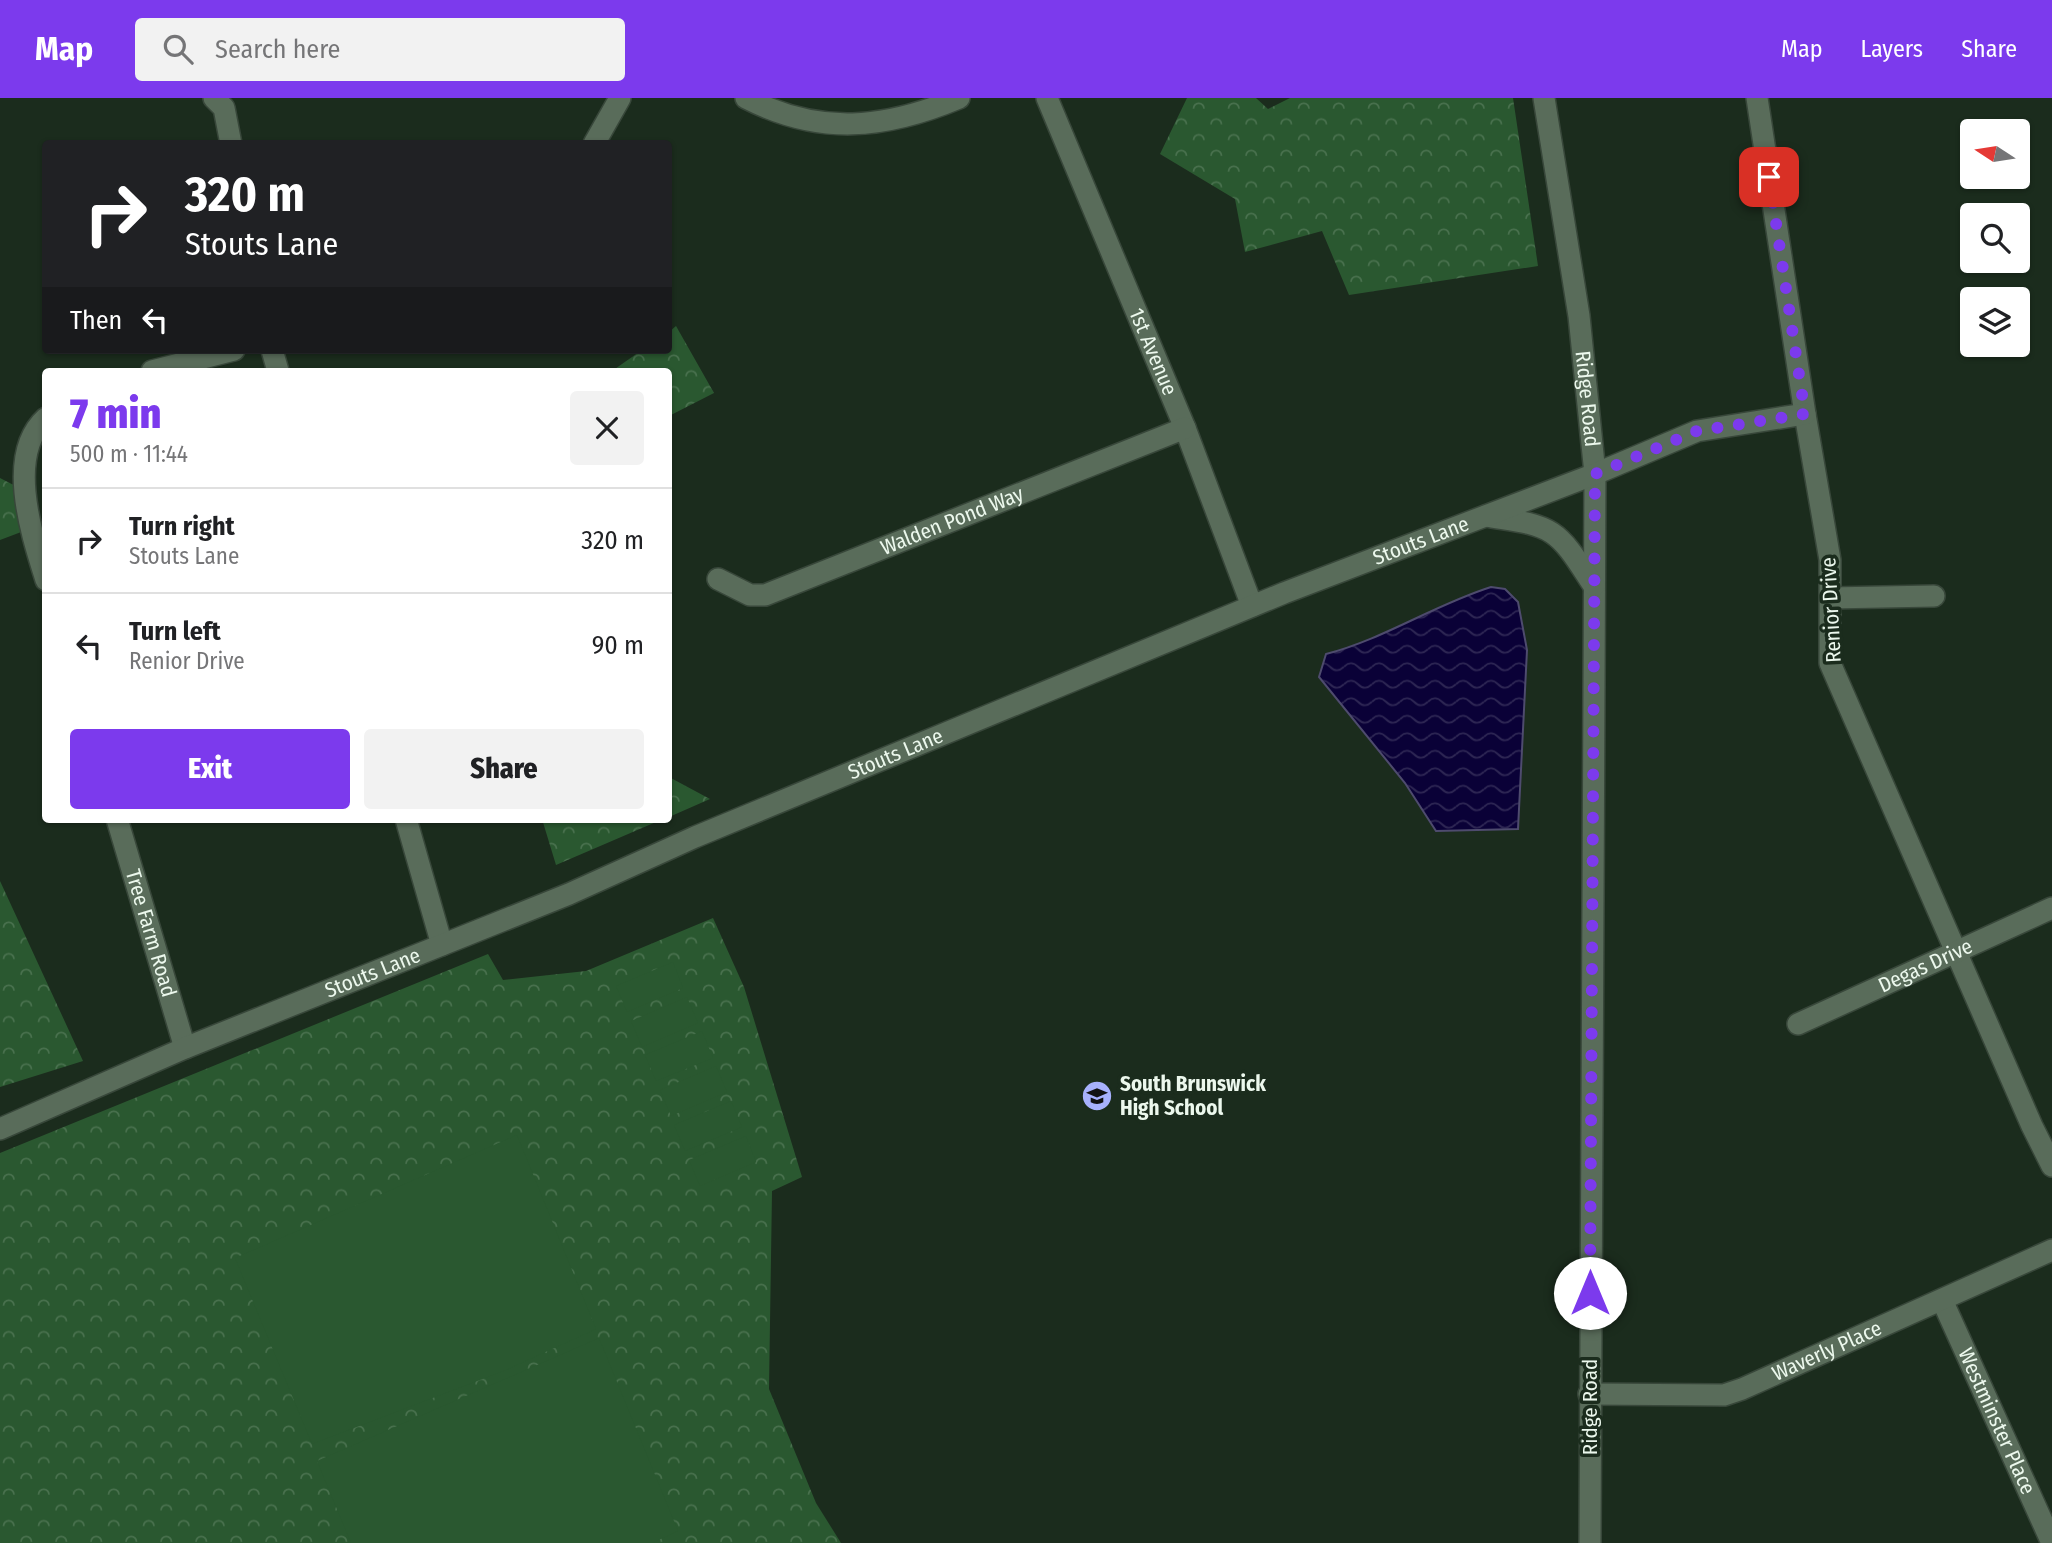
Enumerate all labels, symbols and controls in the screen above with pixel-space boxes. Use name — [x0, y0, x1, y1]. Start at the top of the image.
search box — [135, 18, 625, 81]
text: Map — [35, 29, 93, 69]
icon: search — [159, 30, 197, 68]
text: Search here — [215, 34, 340, 65]
text: Map — [1781, 35, 1823, 63]
text: Layers — [1861, 35, 1923, 63]
text: Share — [1961, 35, 2017, 63]
north arrow — [1960, 119, 2030, 189]
map controls — [1960, 119, 2030, 357]
pin — [1739, 147, 1799, 207]
icon: arrive — [1750, 158, 1788, 196]
text: 320 m — [185, 165, 305, 224]
icon: right — [70, 168, 161, 259]
button: search — [1960, 203, 2030, 273]
text: Stouts Lane — [185, 225, 338, 263]
button: layers — [1960, 287, 2030, 357]
icon: left — [136, 301, 174, 339]
street label: 1st Avenue — [1123, 304, 1183, 399]
text: Then — [70, 305, 122, 336]
street label: Ridge Road — [1570, 350, 1605, 448]
text: 7 min — [70, 389, 161, 439]
button: close — [570, 391, 644, 465]
text: 500 m · 11:44 — [70, 440, 188, 468]
street label: Walden Pond Way — [877, 480, 1028, 561]
text: Turn right — [129, 511, 235, 542]
street label: Stouts Lane — [1369, 511, 1472, 571]
icon: right — [70, 522, 108, 560]
text: 320 m — [581, 525, 644, 556]
text: Stouts Lane — [129, 542, 239, 570]
street label: Renior Drive — [1815, 557, 1847, 663]
text: Turn left — [129, 616, 221, 647]
icon: left — [70, 627, 108, 665]
text: 90 m — [592, 630, 644, 661]
text: Renior Drive — [129, 647, 245, 675]
street label: Stouts Lane — [844, 723, 947, 785]
button: Exit — [70, 729, 350, 809]
button: Share — [364, 729, 644, 809]
street label: Tree Farm Road — [120, 866, 182, 1000]
street label: Degas Drive — [1874, 933, 1977, 999]
street label: Stouts Lane — [321, 942, 424, 1004]
place label: South Brunswick High School — [1120, 1071, 1266, 1121]
school or university icon: South Brunswick High School — [1080, 1079, 1114, 1113]
position arrow — [1553, 1256, 1627, 1330]
street label: Waverly Place — [1768, 1315, 1886, 1387]
street label: Westminster Place — [1952, 1344, 2041, 1498]
street label: Ridge Road — [1577, 1359, 1603, 1455]

